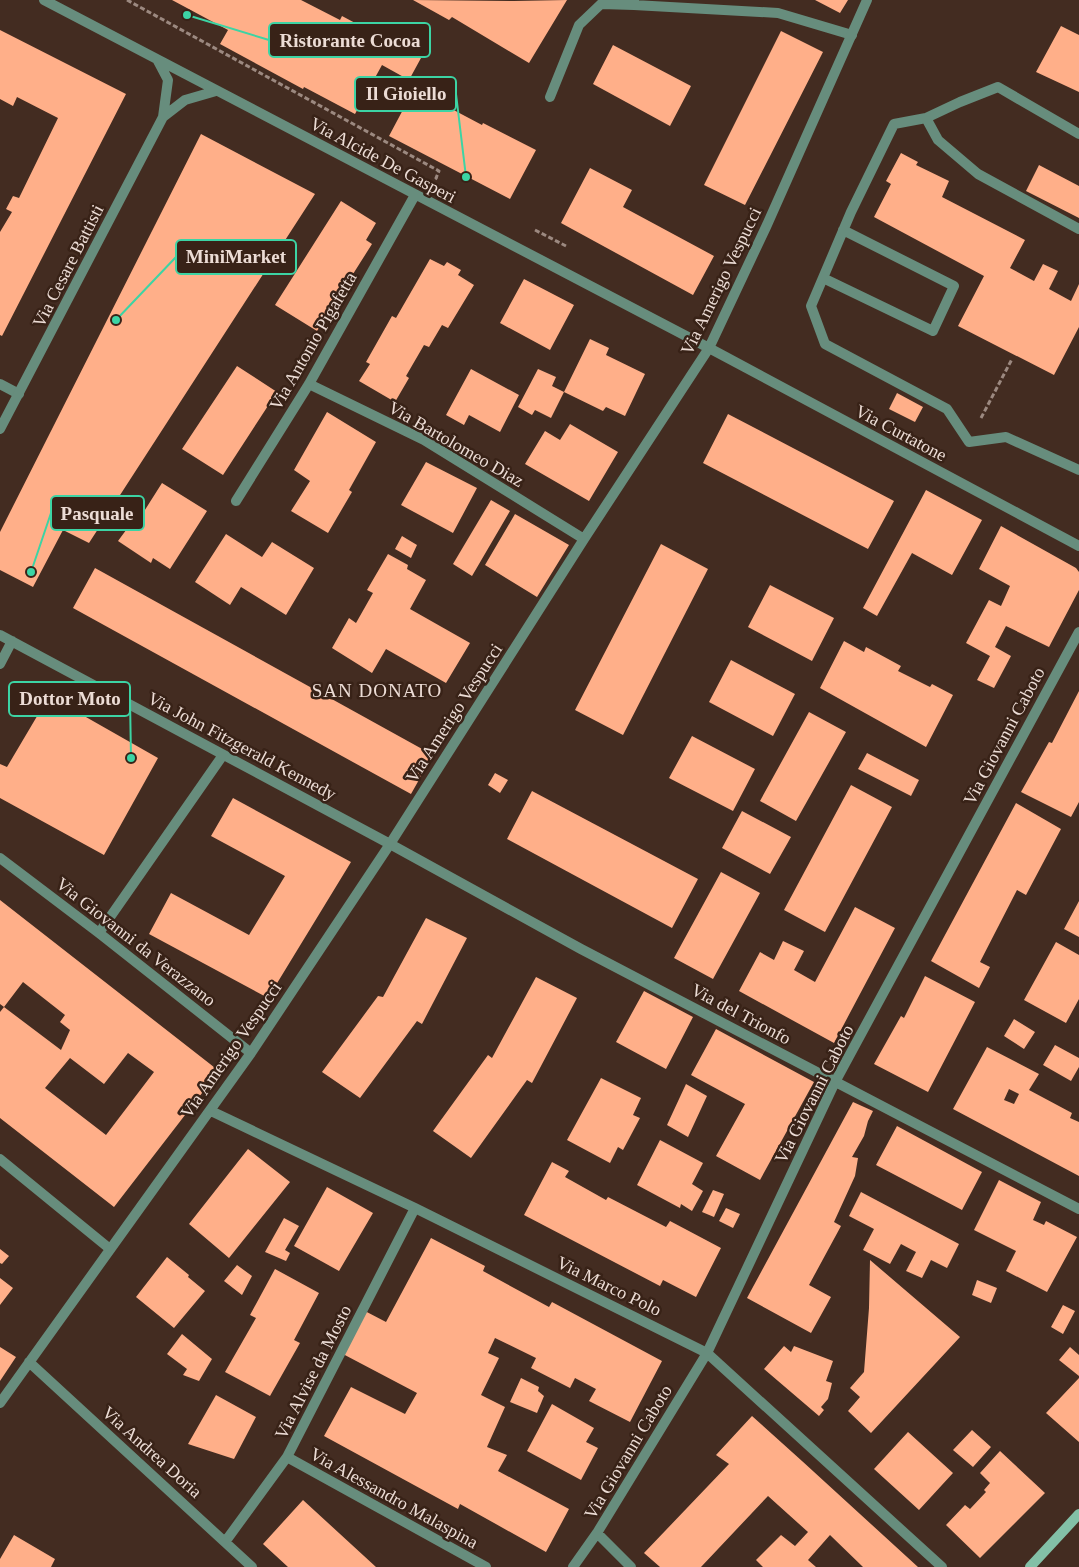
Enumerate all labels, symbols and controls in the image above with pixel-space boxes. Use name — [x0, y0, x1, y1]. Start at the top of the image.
callout: Ristorante Cocoa — [269, 23, 430, 57]
text: Ristorante Cocoa — [280, 30, 421, 51]
callout: Il Gioiello — [355, 77, 456, 111]
text: Il Gioiello — [366, 83, 446, 104]
street label: Via Alcide De Gasperi — [307, 113, 459, 207]
street label: Via Cesare Battisti — [28, 201, 108, 331]
street label: Via Amerigo Vespucci — [677, 204, 765, 358]
callout: MiniMarket — [176, 240, 296, 274]
text: MiniMarket — [186, 246, 287, 267]
street label: Via Antonio Pigafetta — [265, 268, 361, 414]
street label: Via Bartolomeo Diaz — [385, 397, 527, 491]
street label: Via Curtatone — [852, 401, 950, 465]
callout: Pasquale — [51, 496, 144, 530]
text: Pasquale — [61, 503, 133, 524]
street label: Via Amerigo Vespucci — [402, 640, 506, 786]
street label: Via Giovanni Caboto — [959, 664, 1049, 808]
district label: SAN DONATO — [312, 680, 442, 701]
callout: Dottor Moto — [9, 682, 130, 716]
text: Dottor Moto — [19, 688, 121, 709]
street label: Via John Fitzgerald Kennedy — [144, 688, 340, 804]
street label: Via Giovanni da Verazzano — [52, 873, 220, 1011]
street label: Via Amerigo Vespucci — [176, 978, 286, 1122]
street label: Via del Trionfo — [688, 979, 794, 1049]
street label: Via Giovanni Caboto — [770, 1021, 858, 1167]
street label: Via Marco Polo — [553, 1252, 665, 1320]
street label: Via Alvise da Mosto — [271, 1302, 355, 1442]
street label: Via Giovanni Caboto — [580, 1381, 676, 1523]
street label: Via Andrea Doria — [98, 1402, 206, 1502]
street label: Via Alessandro Malaspina — [307, 1443, 481, 1553]

